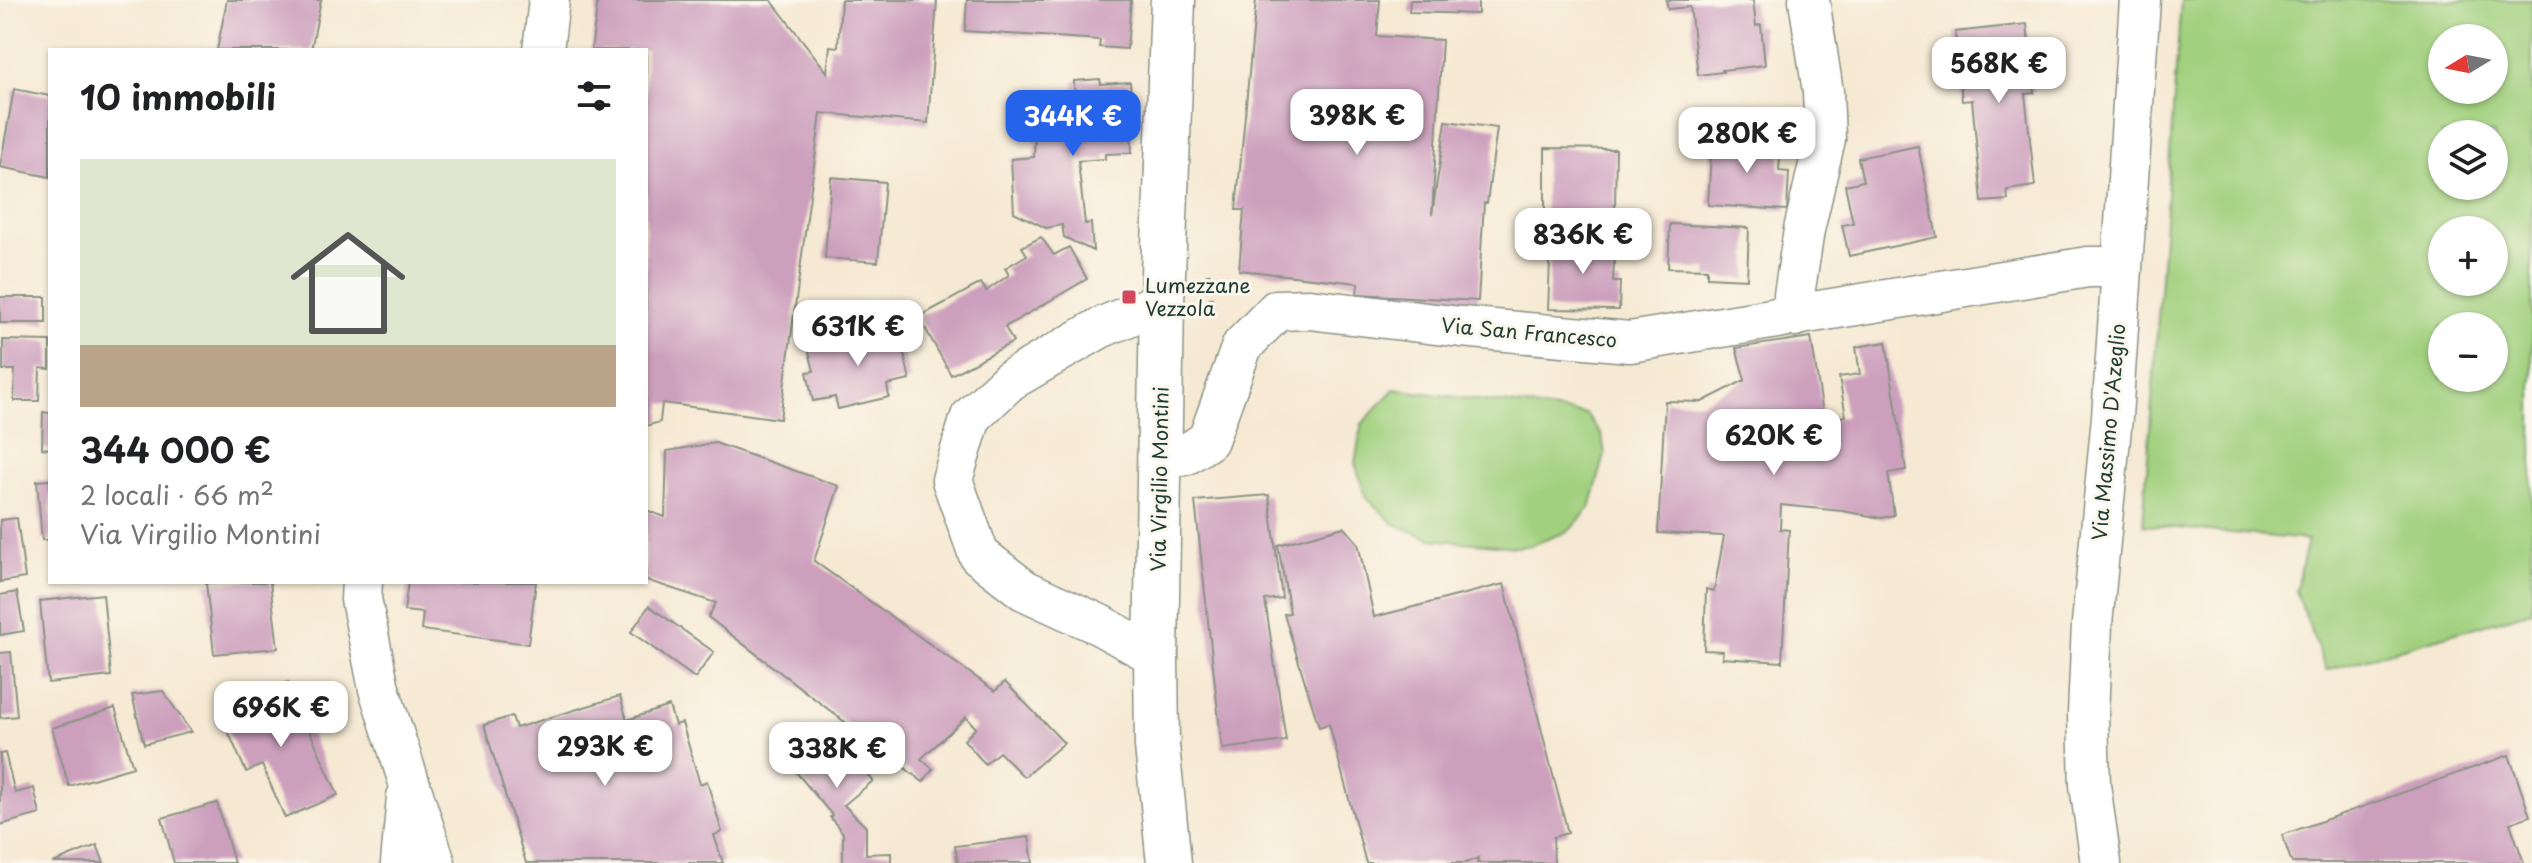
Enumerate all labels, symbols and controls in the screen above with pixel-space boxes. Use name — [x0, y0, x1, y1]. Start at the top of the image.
north arrow — [2428, 24, 2508, 104]
map controls — [2428, 24, 2508, 392]
pin: 568K € — [1934, 37, 2064, 105]
text: 568K € — [1950, 43, 2048, 82]
text: 10 immobili — [80, 70, 276, 122]
icon: filters — [572, 74, 616, 118]
pin: 398K € — [1292, 89, 1422, 157]
pin: 344K € — [1008, 90, 1138, 158]
text: 398K € — [1308, 95, 1406, 134]
text: 344K € — [1024, 96, 1122, 135]
pin: 280K € — [1682, 107, 1812, 175]
text: 280K € — [1697, 113, 1797, 152]
button: layers — [2428, 120, 2508, 200]
pin: 836K € — [1518, 208, 1648, 276]
icon: home — [276, 211, 420, 355]
text: 836K € — [1533, 214, 1633, 253]
button: + — [2428, 216, 2508, 296]
place label: Lumezzane Vezzola — [1145, 270, 1251, 323]
marker: Lumezzane Vezzola — [1120, 288, 1138, 306]
pin: 631K € — [793, 300, 923, 368]
text: 631K € — [811, 306, 905, 345]
street label: Via San Francesco — [1440, 309, 1618, 355]
button: − — [2428, 312, 2508, 392]
street label: Via Massimo D'Azeglio — [2084, 322, 2132, 542]
street label: Via Virgilio Montini — [1142, 386, 1176, 572]
pin: 620K € — [1709, 409, 1839, 477]
text: 620K € — [1725, 415, 1823, 454]
text: 344 000 € — [80, 423, 271, 475]
text: 2 locali · 66 m² — [80, 475, 274, 514]
text: Via Virgilio Montini — [80, 514, 321, 553]
pin: 696K € — [216, 681, 346, 749]
text: 696K € — [232, 687, 330, 726]
pin: 293K € — [540, 720, 670, 788]
pin: 338K € — [772, 722, 902, 790]
text: 293K € — [556, 726, 654, 765]
text: 338K € — [787, 728, 887, 767]

